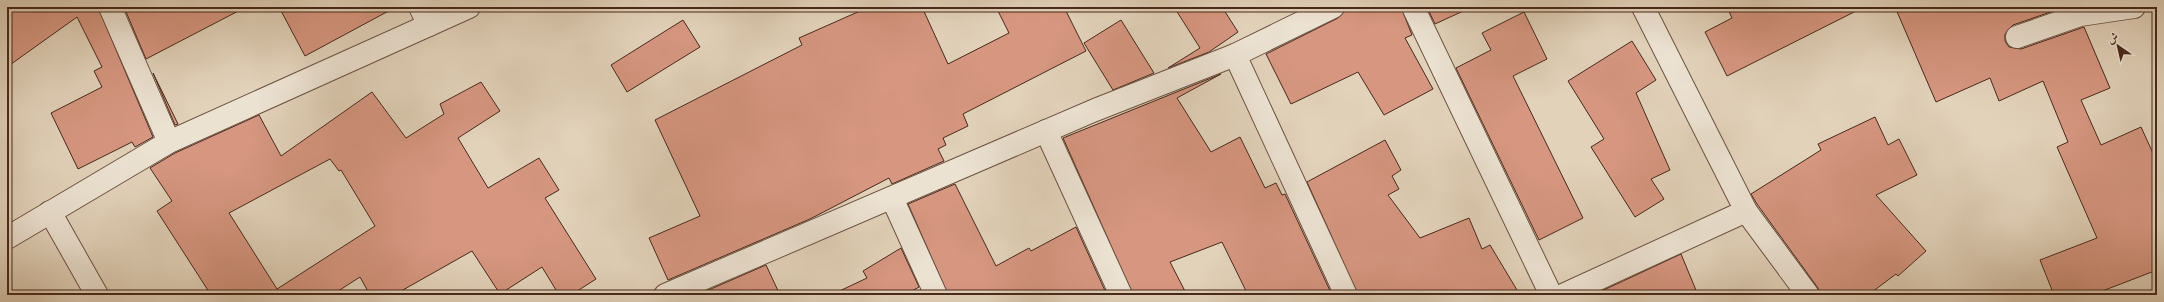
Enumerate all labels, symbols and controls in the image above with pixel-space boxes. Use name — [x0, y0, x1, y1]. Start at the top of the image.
north arrow — [2098, 26, 2138, 66]
text: ش — [2105, 30, 2121, 47]

